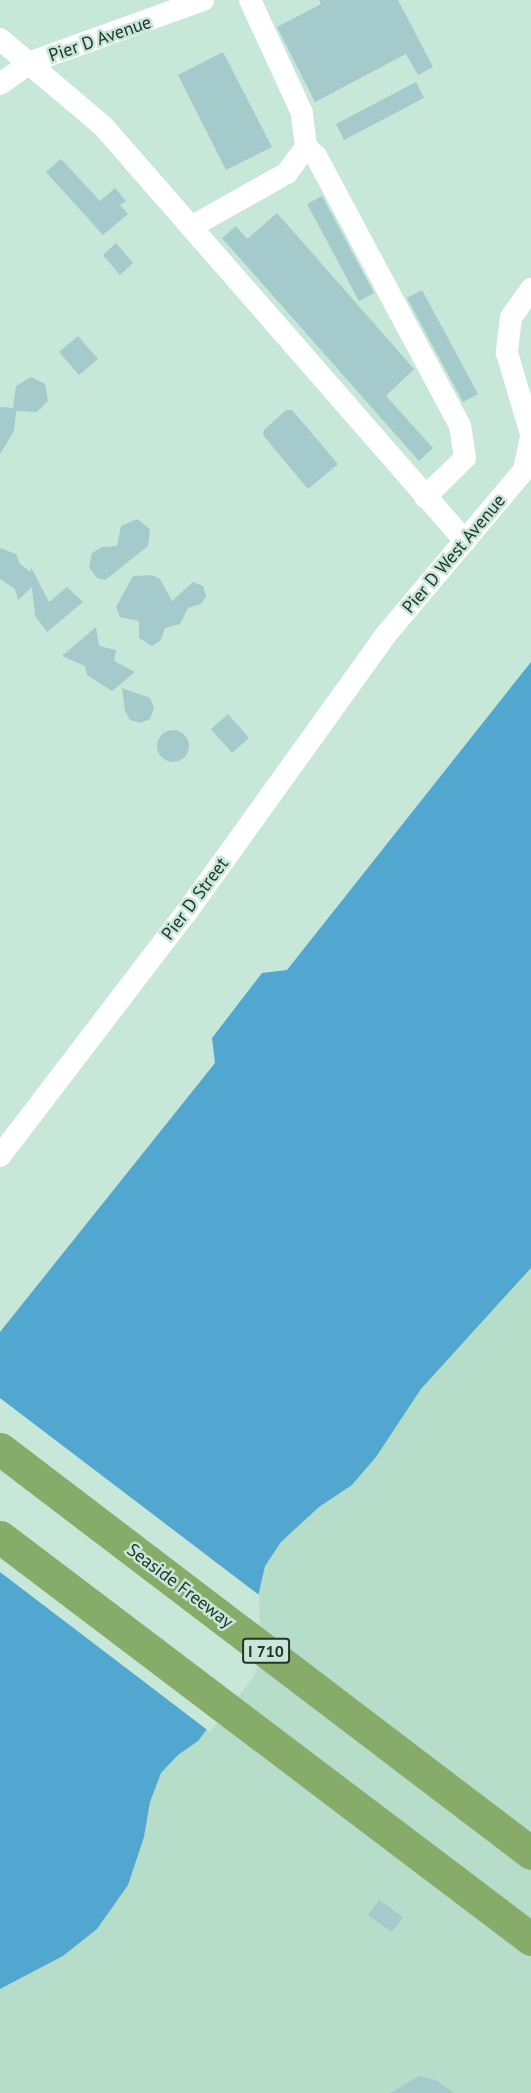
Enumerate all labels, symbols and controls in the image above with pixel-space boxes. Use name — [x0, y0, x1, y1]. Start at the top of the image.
street label: Pier D Avenue — [46, 11, 154, 67]
street label: Pier D West Avenue — [398, 490, 510, 618]
street label: Pier D Street — [157, 854, 233, 944]
street label: Seaside Freeway — [123, 1539, 237, 1633]
road number: I 710 — [242, 1638, 290, 1664]

